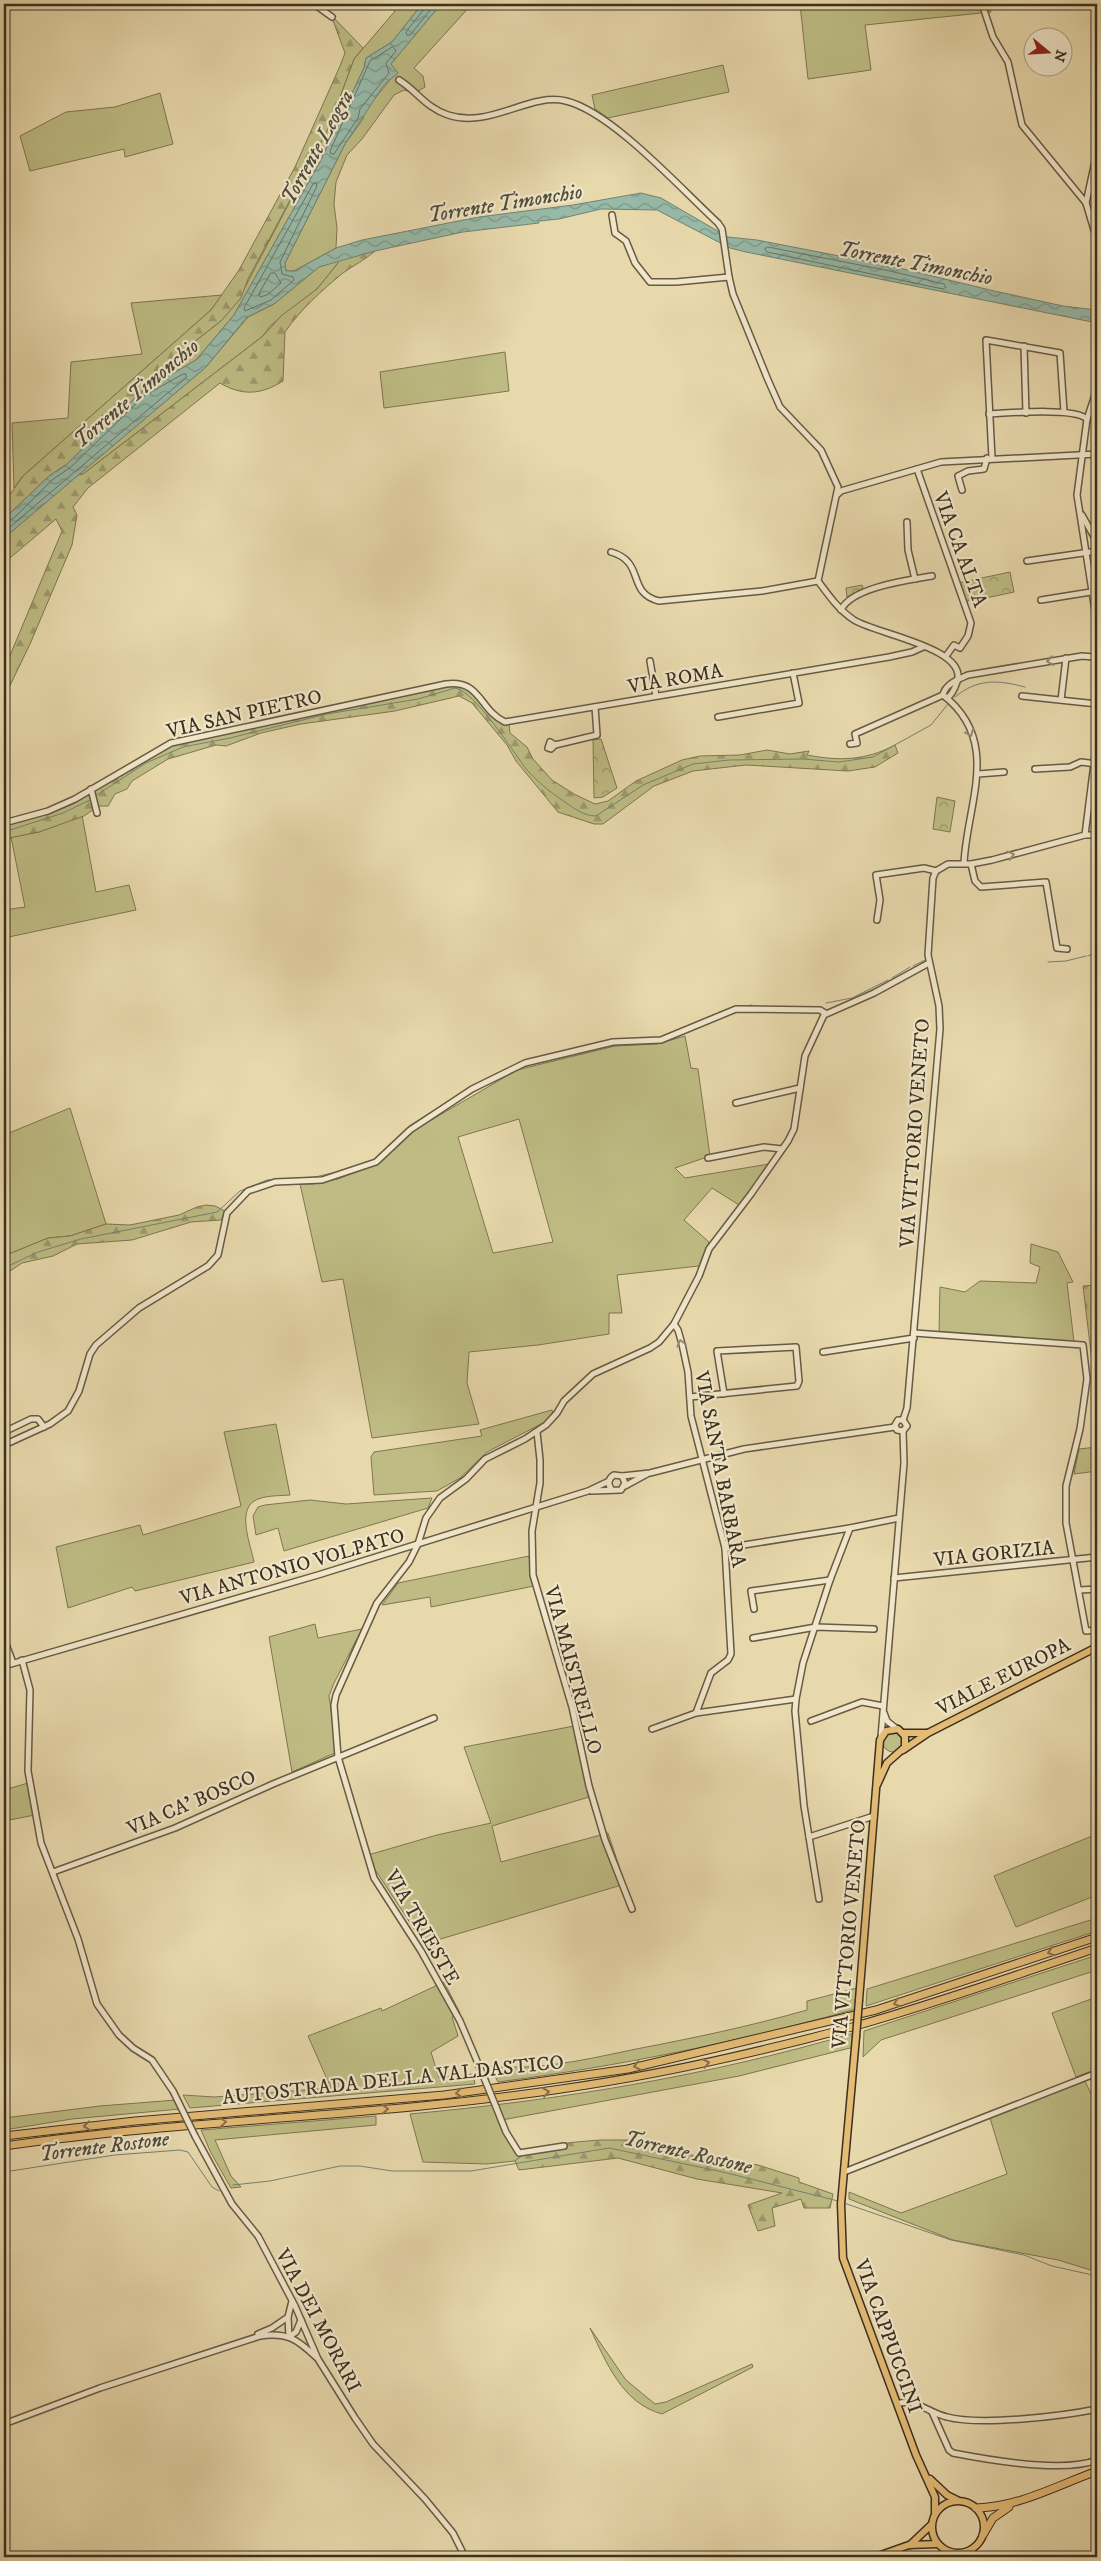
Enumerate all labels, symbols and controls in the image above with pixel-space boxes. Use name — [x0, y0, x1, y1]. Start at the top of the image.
north arrow — [1024, 28, 1074, 78]
text: N — [1049, 47, 1070, 64]
water label: Torrente Leogra — [276, 86, 360, 209]
water label: Torrente Timonchio — [426, 179, 584, 229]
water label: Torrente Timonchio — [837, 236, 995, 292]
water label: Torrente Timonchio — [68, 334, 205, 454]
street label: VIA CA ALTA — [927, 487, 992, 611]
one-way arrow — [1046, 655, 1054, 666]
street label: VIA ROMA — [625, 659, 725, 700]
street label: VIA SAN PIETRO — [163, 684, 324, 745]
one-way arrow — [964, 728, 975, 737]
one-way arrow — [1007, 850, 1015, 860]
street label: VIA VITTORIO VENETO — [895, 1018, 936, 1250]
one-way arrow — [676, 1338, 687, 1347]
street label: VIA SANTA BARBARA — [688, 1368, 751, 1570]
street label: VIA ANTONIO VOLPATO — [176, 1523, 408, 1612]
street label: VIA GORIZIA — [932, 1536, 1056, 1573]
street label: VIA MAISTRELLO — [538, 1582, 607, 1757]
street label: VIALE EUROPA — [932, 1633, 1075, 1722]
street label: VIA CA' BOSCO — [122, 1765, 260, 1842]
street label: VIA VITTORIO VENETO — [827, 1818, 872, 2051]
street label: VIA TRIESTE — [378, 1865, 465, 1990]
one-way arrow — [1047, 1946, 1056, 1956]
one-way arrow — [893, 1998, 901, 2008]
street label: AUTOSTRADA DELLA VALDASTICO — [221, 2050, 565, 2111]
one-way arrow — [702, 2058, 711, 2069]
one-way arrow — [632, 2061, 641, 2071]
one-way arrow — [455, 2087, 463, 2097]
one-way arrow — [542, 2087, 551, 2097]
one-way arrow — [381, 2103, 389, 2114]
one-way arrow — [219, 2117, 227, 2128]
one-way arrow — [82, 2120, 90, 2131]
water label: Torrente Rostone — [38, 2126, 171, 2168]
water label: Torrente Rostone — [621, 2126, 755, 2181]
street label: VIA DEI MORARI — [269, 2244, 366, 2397]
street label: VIA CAPPUCCINI — [848, 2255, 927, 2417]

